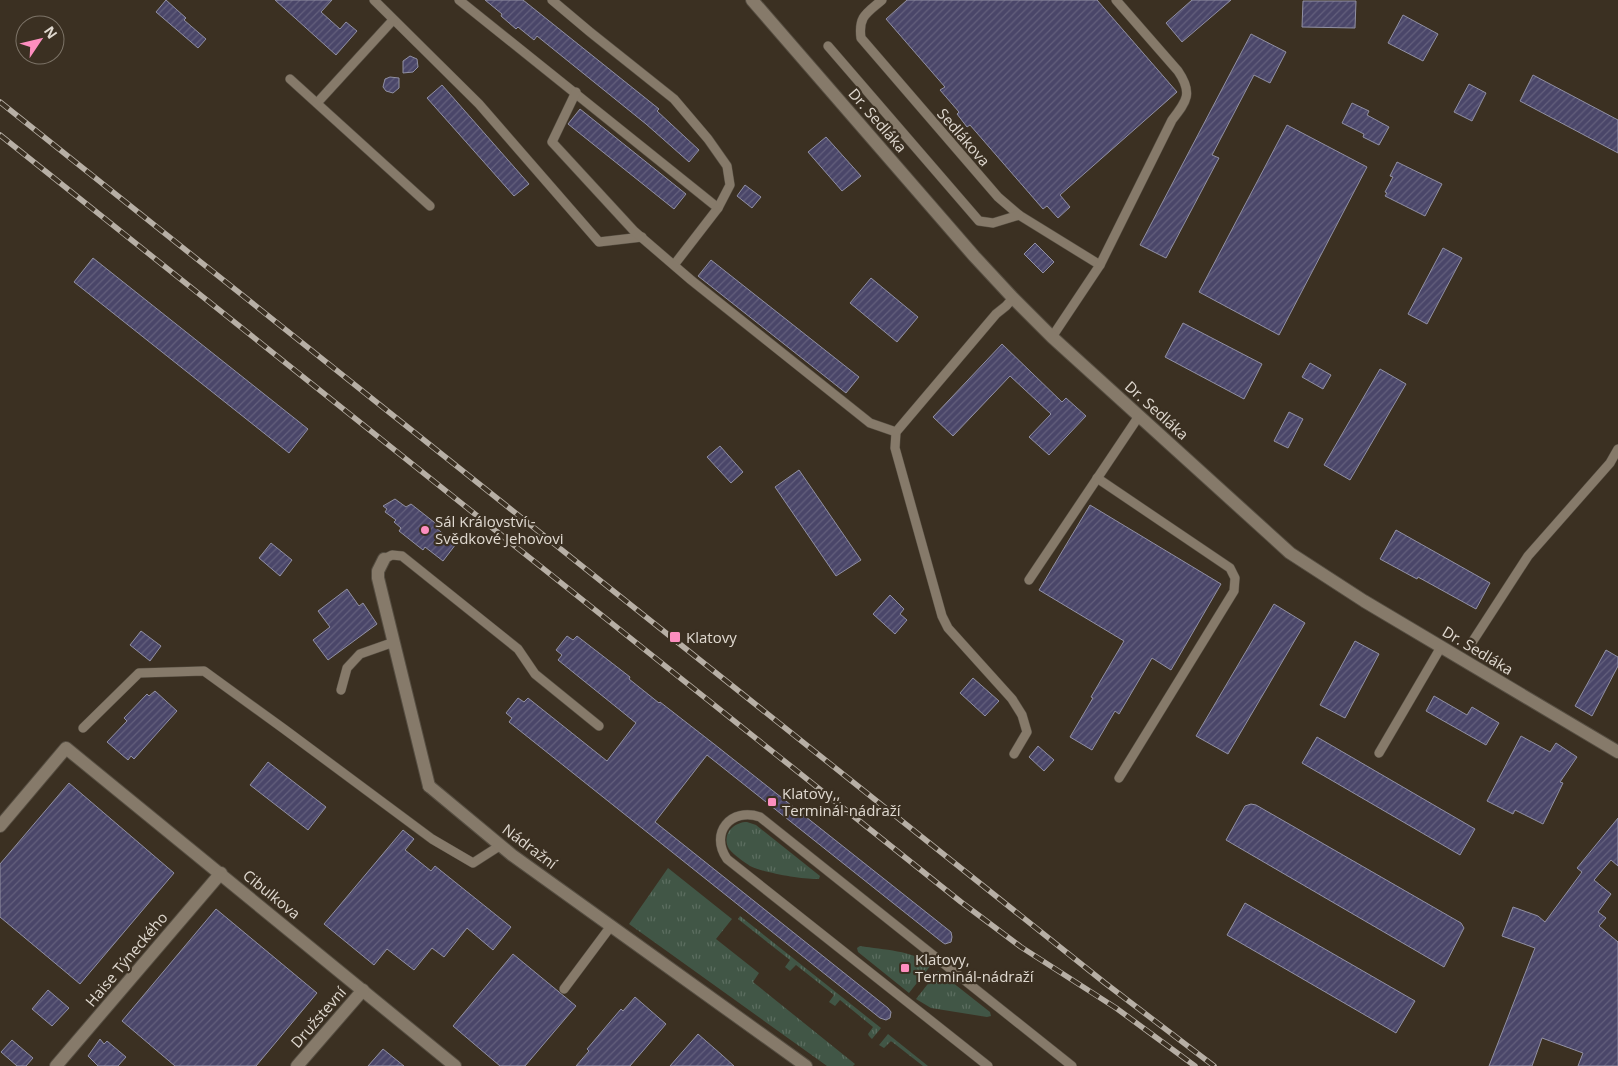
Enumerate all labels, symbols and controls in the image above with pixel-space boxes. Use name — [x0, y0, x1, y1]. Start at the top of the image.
north arrow — [15, 15, 65, 65]
text: N — [40, 22, 62, 42]
street label: Dr. Sedláka — [845, 84, 911, 156]
street label: Sedlákova — [933, 104, 995, 170]
street label: Dr. Sedláka — [1121, 376, 1193, 444]
place label: Sál Království - Svědkové Jehovovi — [435, 511, 564, 548]
marker: Sál Království - Svědkové Jehovovi — [419, 524, 431, 536]
street label: Dr. Sedláka — [1439, 621, 1517, 679]
place label: Klatovy — [686, 627, 737, 647]
marker: Klatovy — [668, 630, 682, 644]
place label: Klatovy,, Terminál-nádraží — [782, 783, 902, 820]
marker: Klatovy,, Terminál-nádraží — [766, 796, 778, 808]
street label: Nádražní — [499, 819, 562, 874]
street label: Cibulkova — [239, 865, 305, 923]
street label: Haise Týneckého — [80, 907, 172, 1011]
place label: Klatovy, Terminál-nádraží — [915, 949, 1035, 986]
marker: Klatovy, Terminál-nádraží — [899, 962, 911, 974]
street label: Družstevní — [286, 981, 351, 1052]

